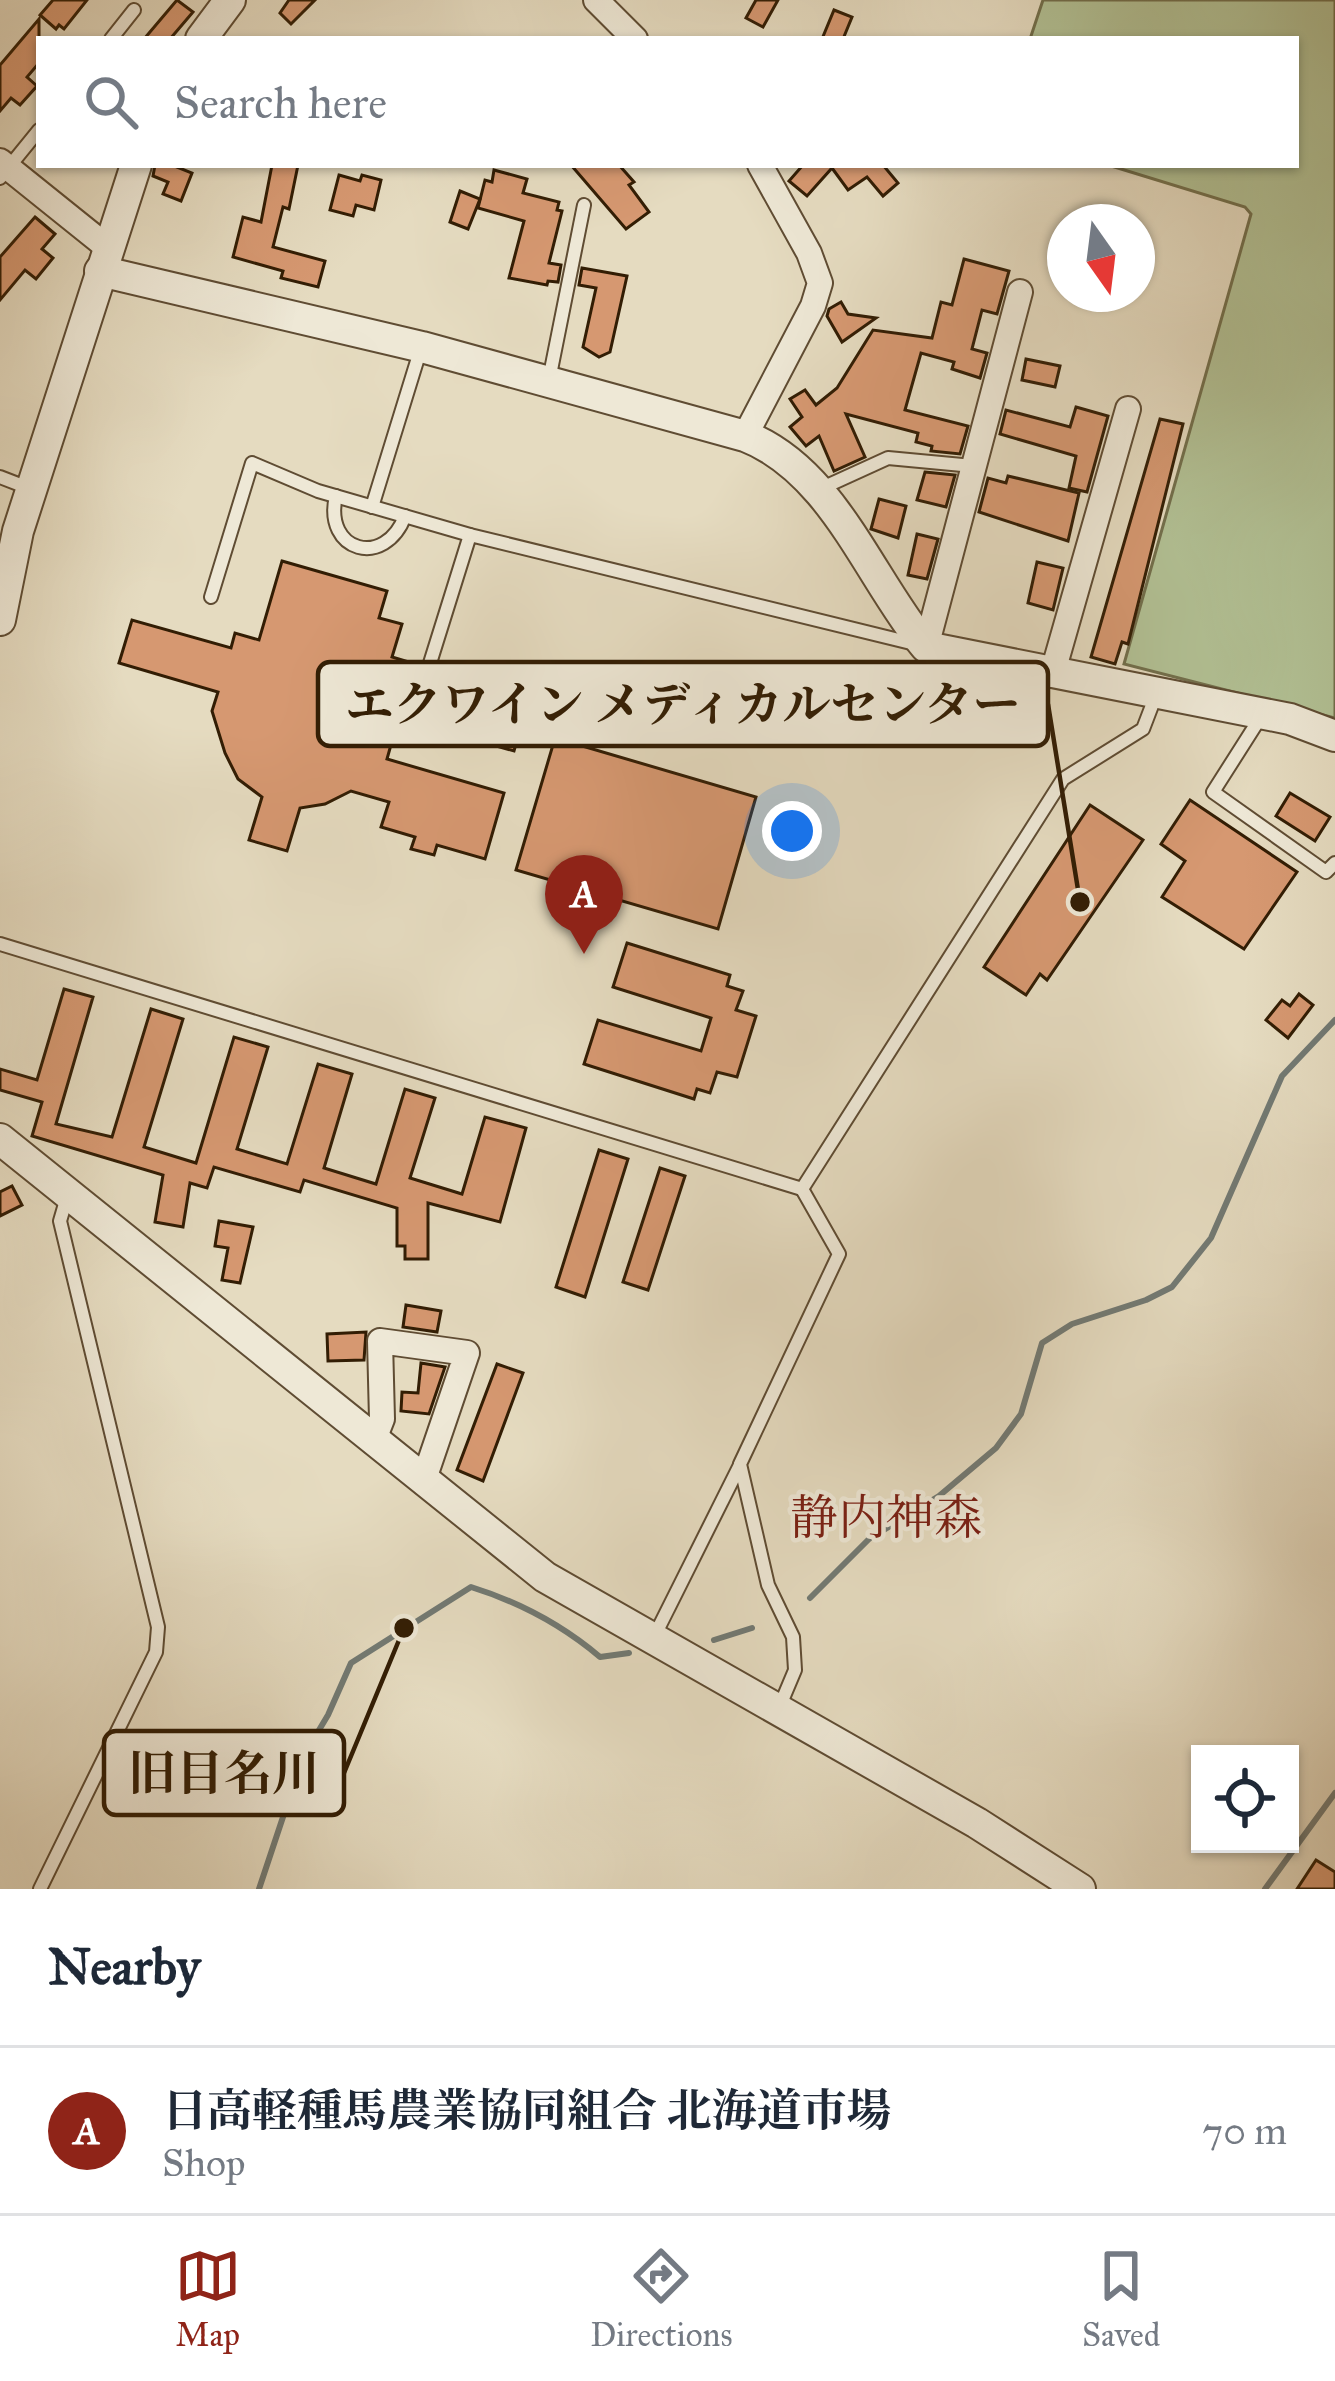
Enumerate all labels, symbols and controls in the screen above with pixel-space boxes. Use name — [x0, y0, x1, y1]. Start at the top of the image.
search box — [36, 36, 1299, 168]
icon: search — [78, 69, 144, 135]
text: Search here — [174, 75, 387, 130]
north arrow — [1047, 204, 1155, 312]
callout: エクワイン メディカルセンター — [318, 662, 1048, 746]
text: エクワイン メディカルセンター — [345, 675, 1021, 734]
your location — [762, 801, 822, 861]
pin: A — [545, 855, 623, 954]
district label: 静内神森 — [790, 1488, 982, 1547]
callout: 旧目名川 — [104, 1731, 344, 1815]
text: 旧目名川 — [128, 1744, 320, 1803]
map controls — [1191, 1745, 1299, 1853]
button: locate — [1191, 1745, 1299, 1853]
text: Nearby — [48, 1936, 200, 1998]
text: 日高軽種馬農業協同組合 北海道市場 — [162, 2083, 892, 2138]
text: A — [74, 2107, 100, 2155]
text: 70 m — [1202, 2107, 1287, 2155]
text: Shop — [162, 2139, 245, 2187]
tab: Map — [175, 2243, 241, 2355]
tab: Directions — [590, 2243, 732, 2355]
tab: Saved — [1082, 2243, 1160, 2355]

